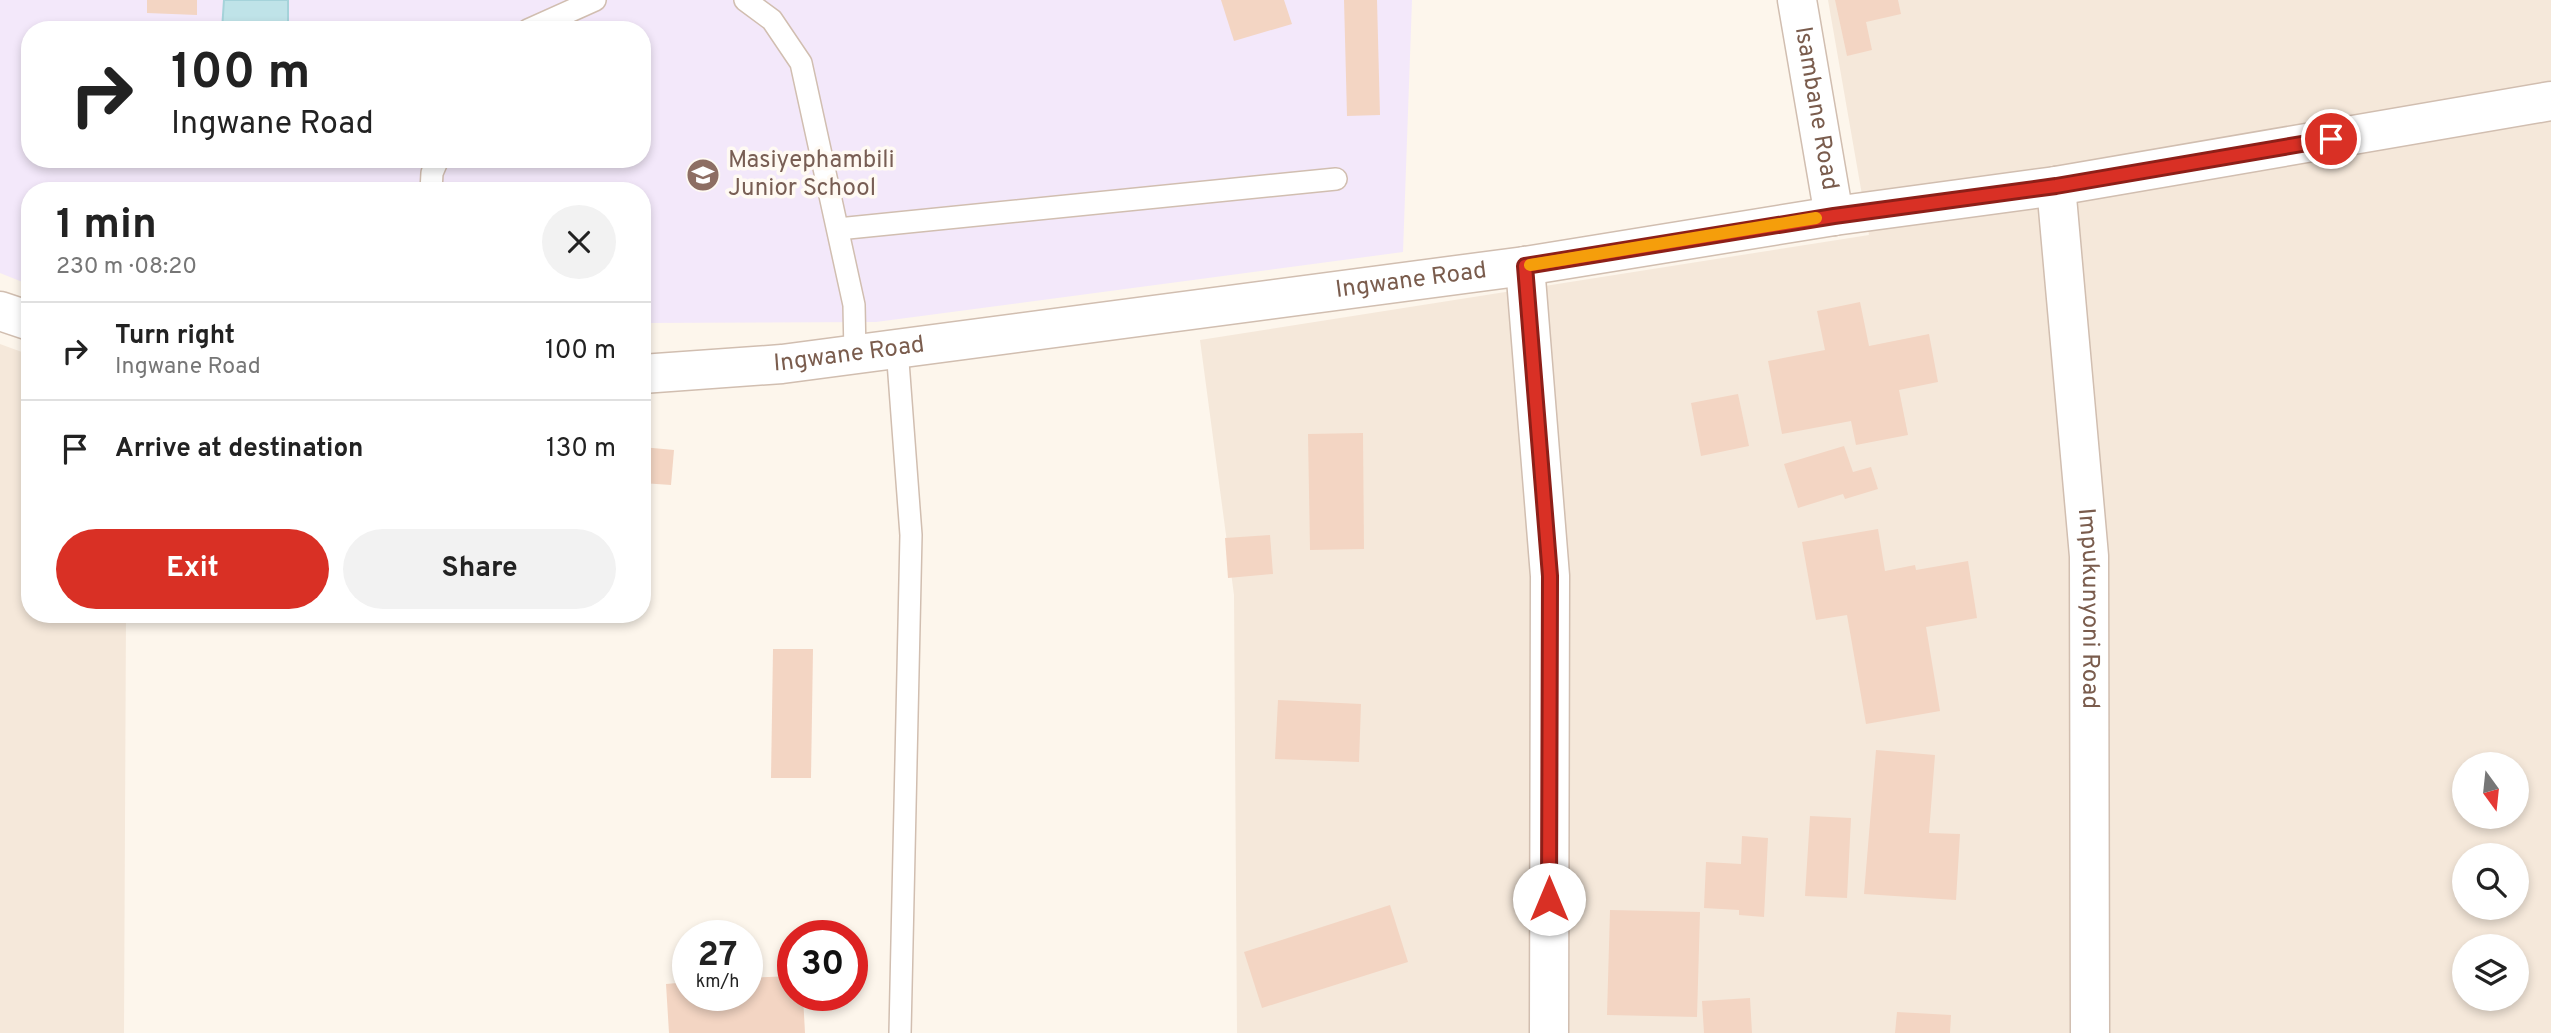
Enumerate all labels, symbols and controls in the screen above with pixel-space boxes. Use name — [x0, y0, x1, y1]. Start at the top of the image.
street label: Isambane Road — [1787, 24, 1844, 192]
text: 100 m — [171, 44, 310, 106]
icon: right — [56, 49, 147, 140]
text: Ingwane Road — [171, 105, 374, 145]
pin — [2301, 109, 2361, 169]
icon: arrive — [2312, 120, 2350, 158]
place label: Masiyephambili Junior School — [728, 146, 895, 204]
school or university icon: Masiyephambili Junior School — [684, 156, 722, 194]
text: 1 min — [56, 200, 157, 253]
button: close — [542, 205, 616, 279]
text: 230 m · 08:20 — [56, 253, 197, 282]
street label: Ingwane Road — [1334, 256, 1489, 306]
text: Turn right — [115, 320, 235, 353]
street label: Ingwane Road — [773, 330, 926, 380]
icon: right — [56, 332, 94, 370]
text: 100 m — [545, 335, 616, 368]
text: Ingwane Road — [115, 353, 261, 382]
icon: arrive — [56, 430, 94, 468]
text: Arrive at destination — [115, 433, 363, 466]
text: 130 m — [546, 433, 616, 466]
street label: Impukunyoni Road — [2070, 507, 2105, 709]
button: Exit — [56, 529, 329, 609]
button: Share — [343, 529, 616, 609]
north arrow — [2452, 752, 2529, 830]
map controls — [2452, 752, 2529, 1011]
button: search — [2452, 843, 2529, 920]
position arrow — [1512, 862, 1586, 936]
speed limit sign: 30 — [777, 920, 868, 1011]
text: 27 — [698, 934, 737, 978]
button: layers — [2452, 934, 2529, 1011]
text: km/h — [696, 971, 739, 994]

